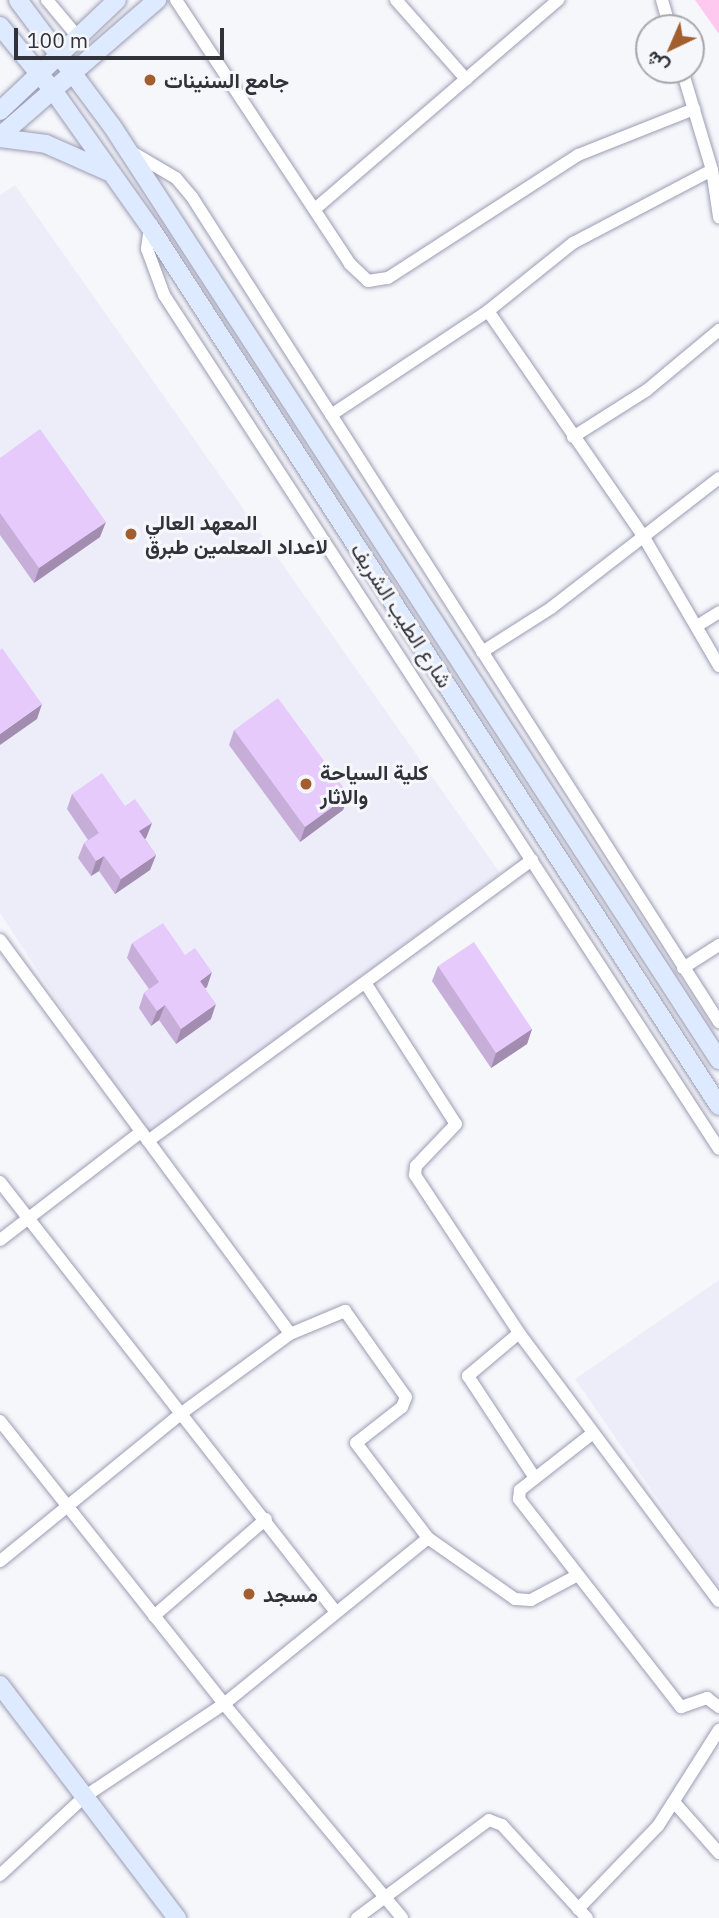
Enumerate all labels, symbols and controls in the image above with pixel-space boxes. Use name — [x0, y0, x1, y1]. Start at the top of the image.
scale bar — [18, 14, 228, 58]
north arrow — [635, 14, 705, 84]
text: 100 m — [27, 26, 88, 54]
text: ش — [640, 46, 673, 79]
place label: جامع السنينات — [164, 67, 289, 93]
marker: جامع السنينات — [142, 72, 158, 88]
place label: المعهد العالي لاعداد المعلمين طبرق — [145, 509, 328, 559]
marker: المعهد العالي لاعداد المعلمين طبرق — [123, 526, 139, 542]
street label: شارع الطيب الشريف — [346, 538, 458, 692]
place label: كلية السياحة والاثار — [320, 759, 428, 809]
marker: كلية السياحة والاثار — [298, 776, 314, 792]
place label: مسجد — [263, 1581, 318, 1607]
marker: مسجد — [241, 1586, 257, 1602]

